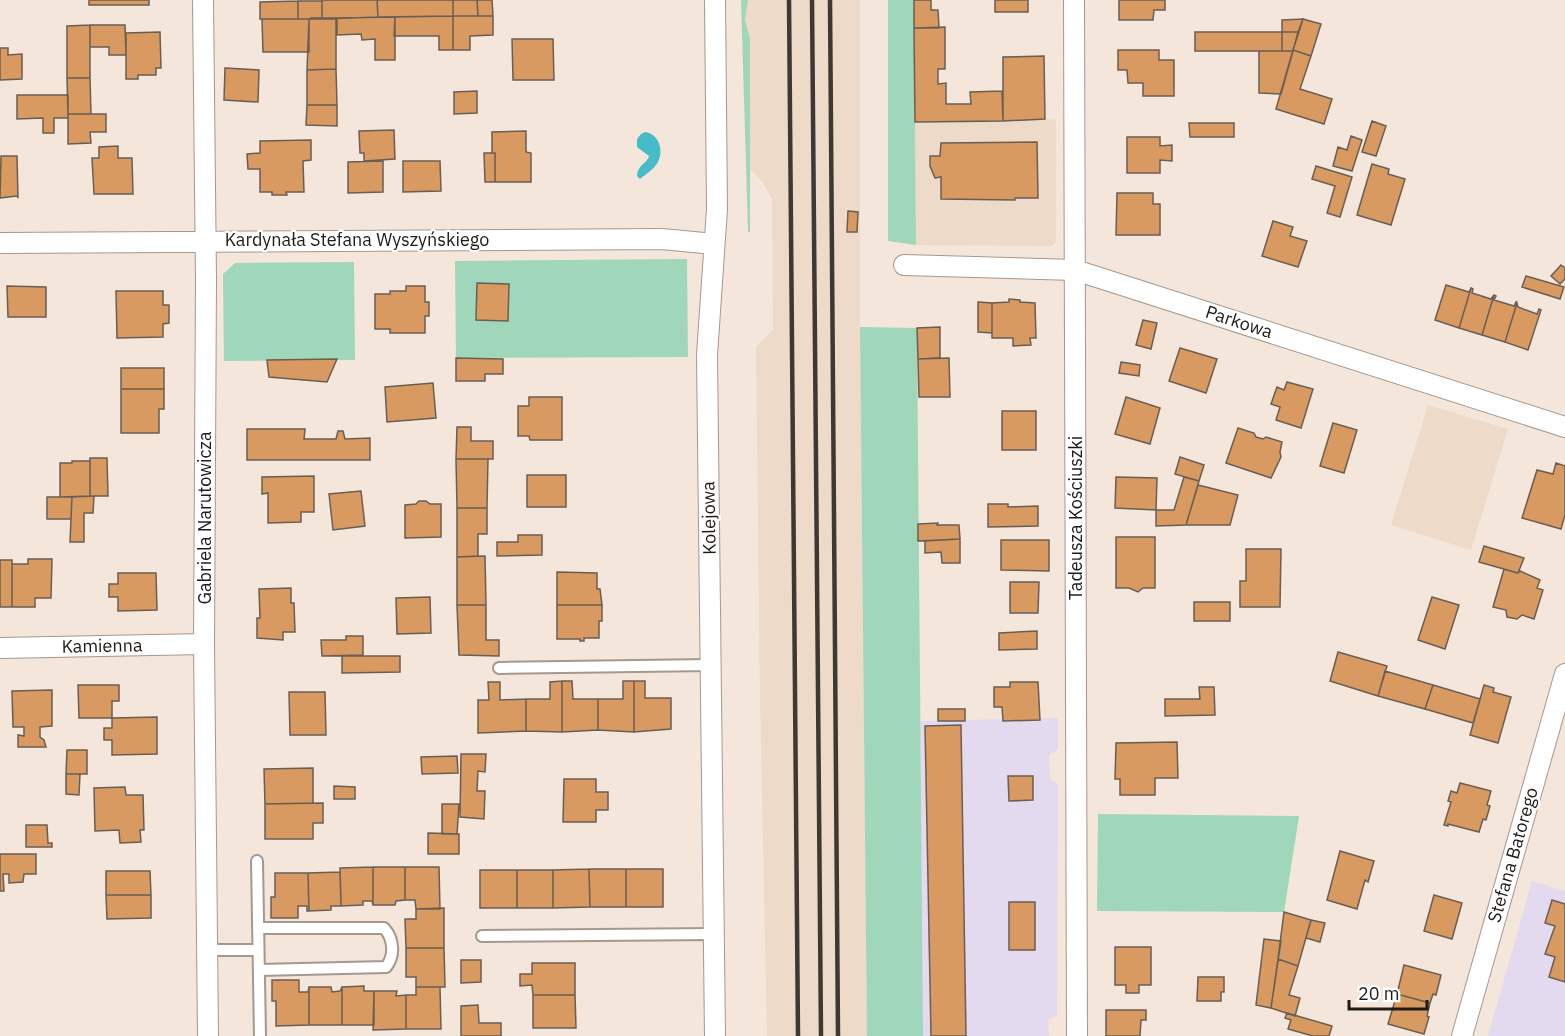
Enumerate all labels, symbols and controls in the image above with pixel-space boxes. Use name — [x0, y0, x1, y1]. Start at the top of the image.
street label: Kardynała Stefana Wyszyńskiego — [225, 228, 489, 251]
street label: Parkowa — [1203, 300, 1276, 343]
street label: Gabriela Narutowicza — [193, 431, 216, 605]
street label: Tadeusza Kościuszki — [1064, 436, 1087, 600]
street label: Kolejowa — [696, 481, 721, 555]
street label: Kamienna — [61, 633, 143, 658]
street label: Stefana Batorego — [1482, 785, 1543, 925]
scale bar — [1349, 973, 1427, 1011]
text: 20 m — [1358, 982, 1400, 1005]

